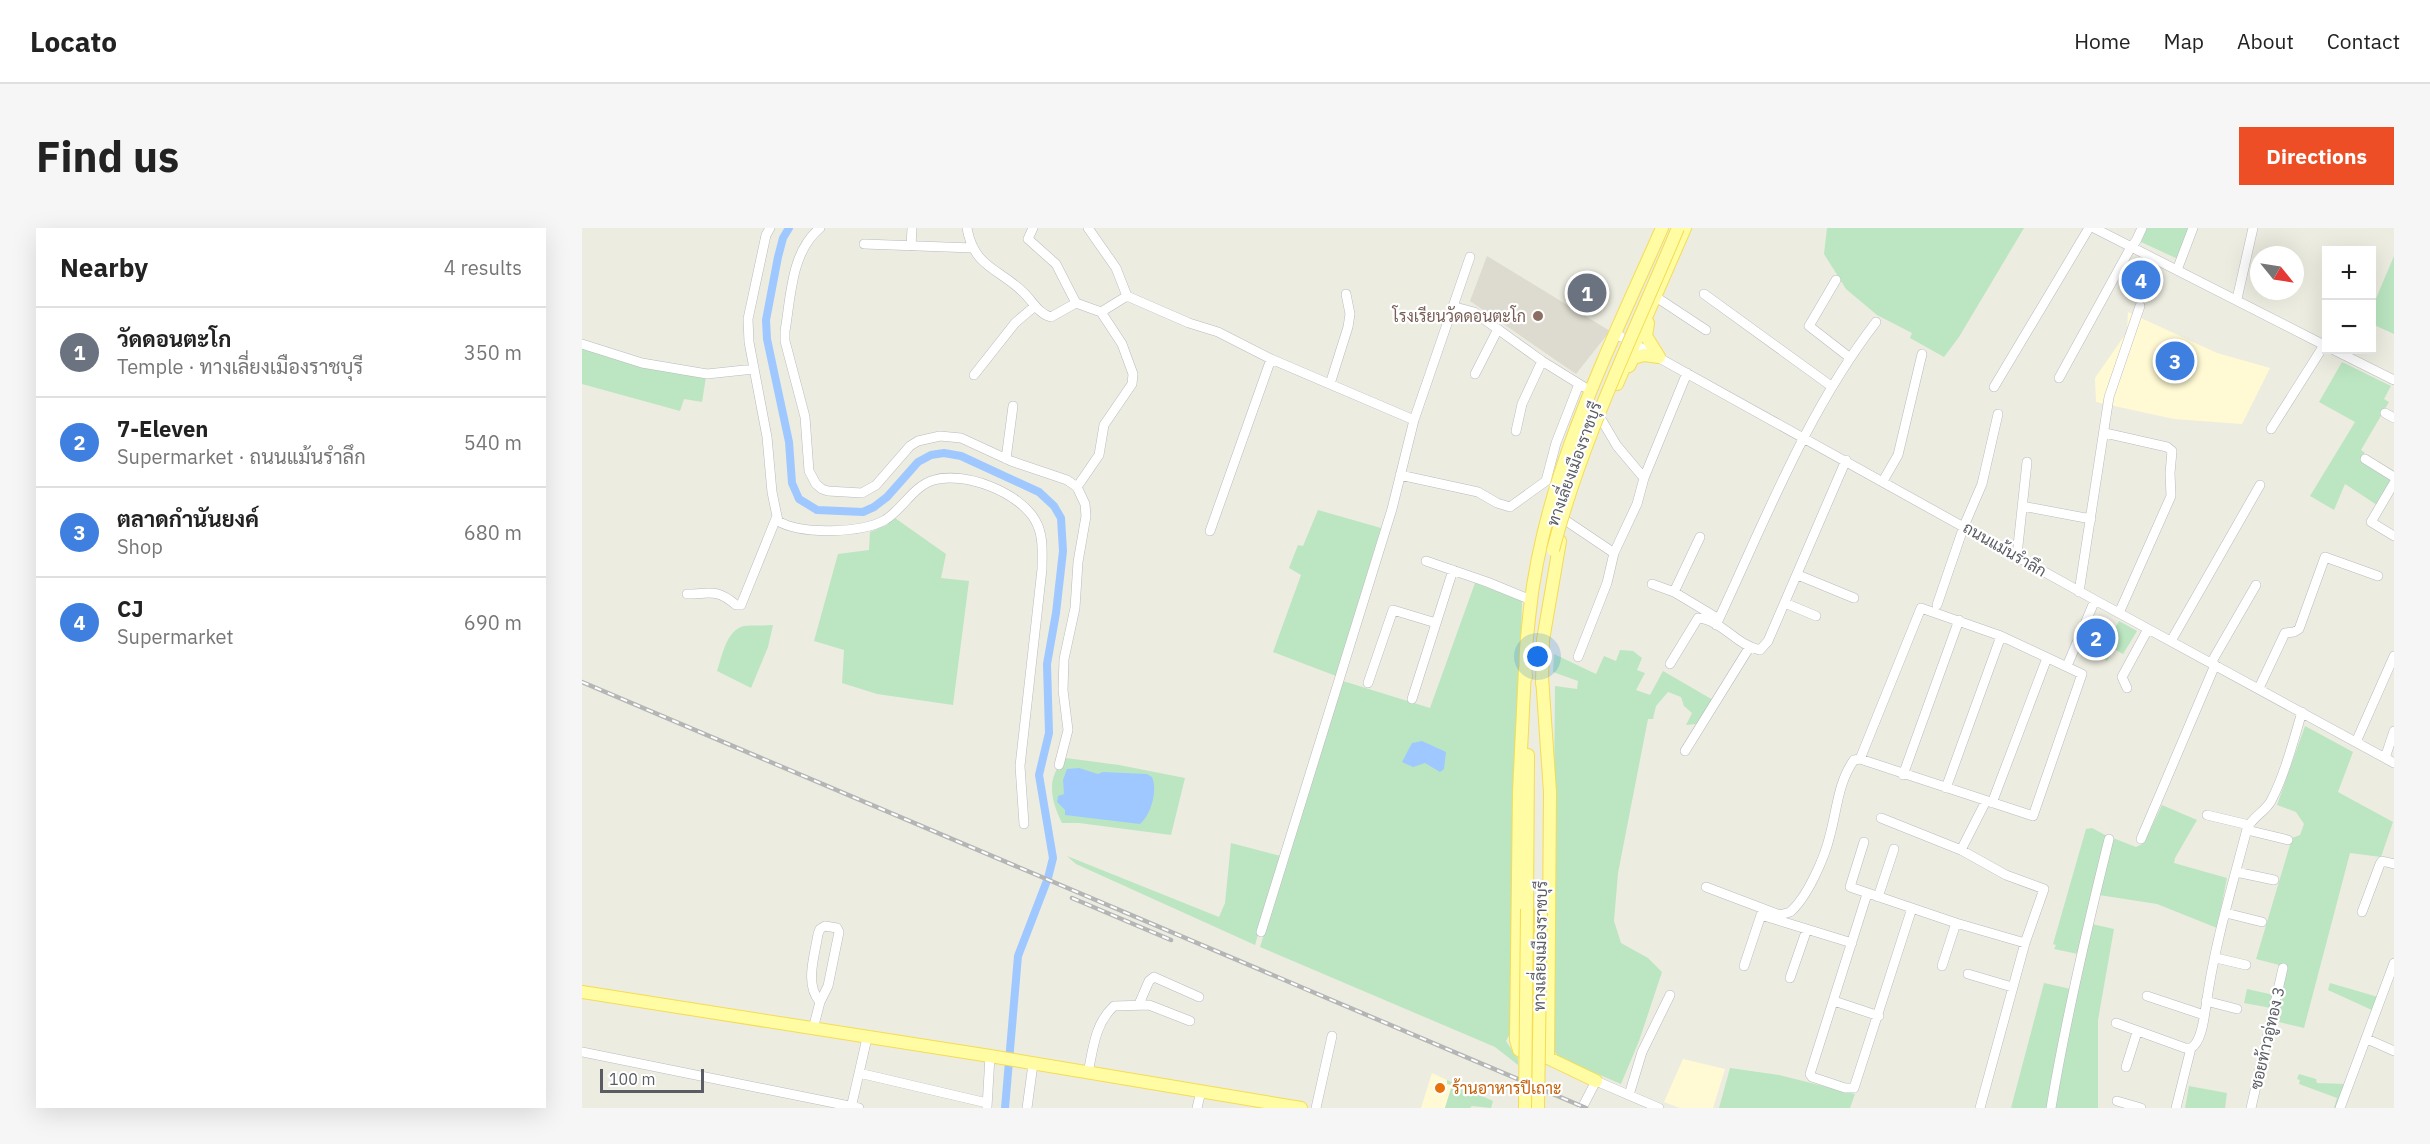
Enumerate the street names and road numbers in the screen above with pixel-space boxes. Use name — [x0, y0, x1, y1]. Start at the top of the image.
street label: ทางเลี่ยงเมืองราชบุรี — [1538, 397, 1608, 530]
street label: ถนนแม้นรำลึก — [1960, 517, 2050, 581]
street label: ทางเลี่ยงเมืองราชบุรี — [1525, 880, 1553, 1012]
street label: ซอยท้าวอู่ทอง 3 — [2245, 985, 2290, 1092]

